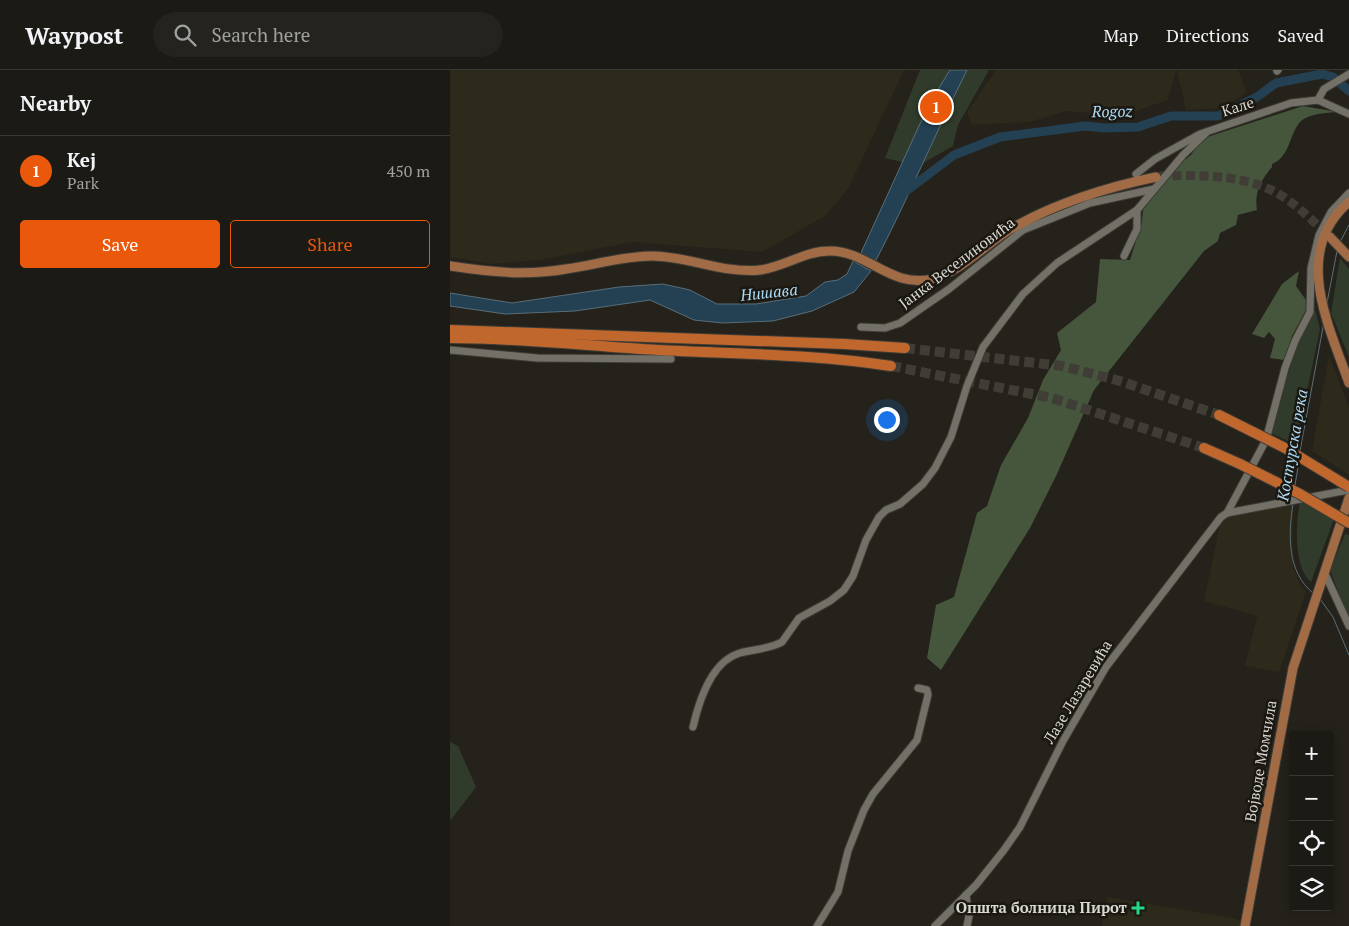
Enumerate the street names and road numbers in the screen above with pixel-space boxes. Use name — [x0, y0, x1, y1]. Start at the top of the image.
street label: Кале — [1219, 91, 1256, 121]
street label: Јанка Веселиновића — [894, 212, 1019, 312]
street label: Лазе Лазаревића — [1038, 636, 1116, 748]
street label: Војводе Момчила — [1239, 698, 1281, 823]

